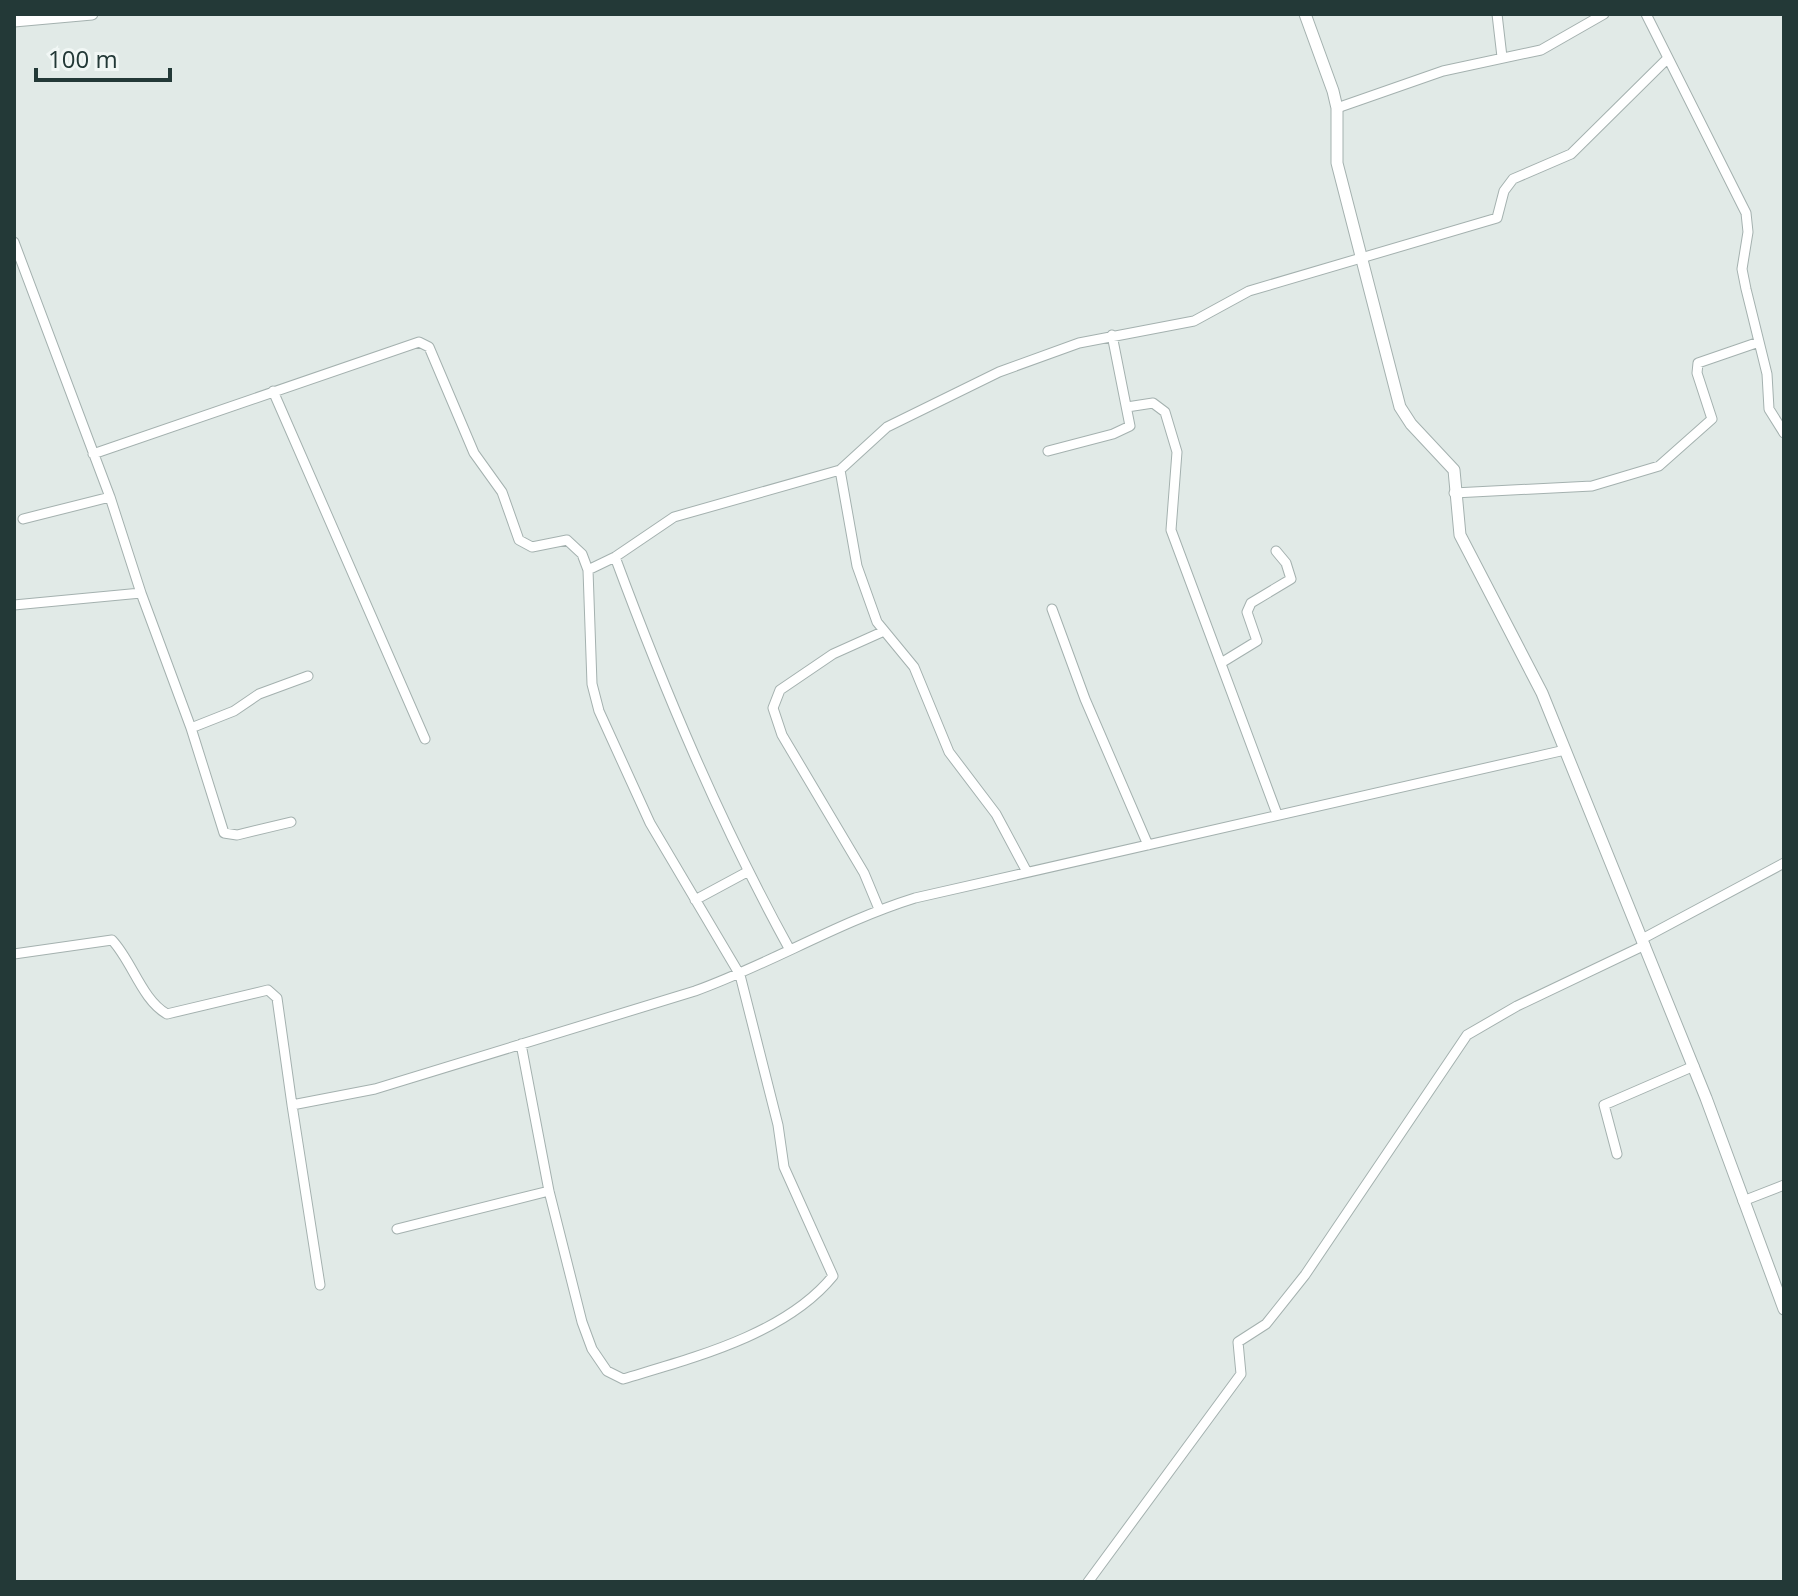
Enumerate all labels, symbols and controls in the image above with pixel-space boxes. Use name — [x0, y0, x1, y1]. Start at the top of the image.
scale bar — [36, 32, 170, 82]
text: 100 m — [48, 42, 118, 75]

